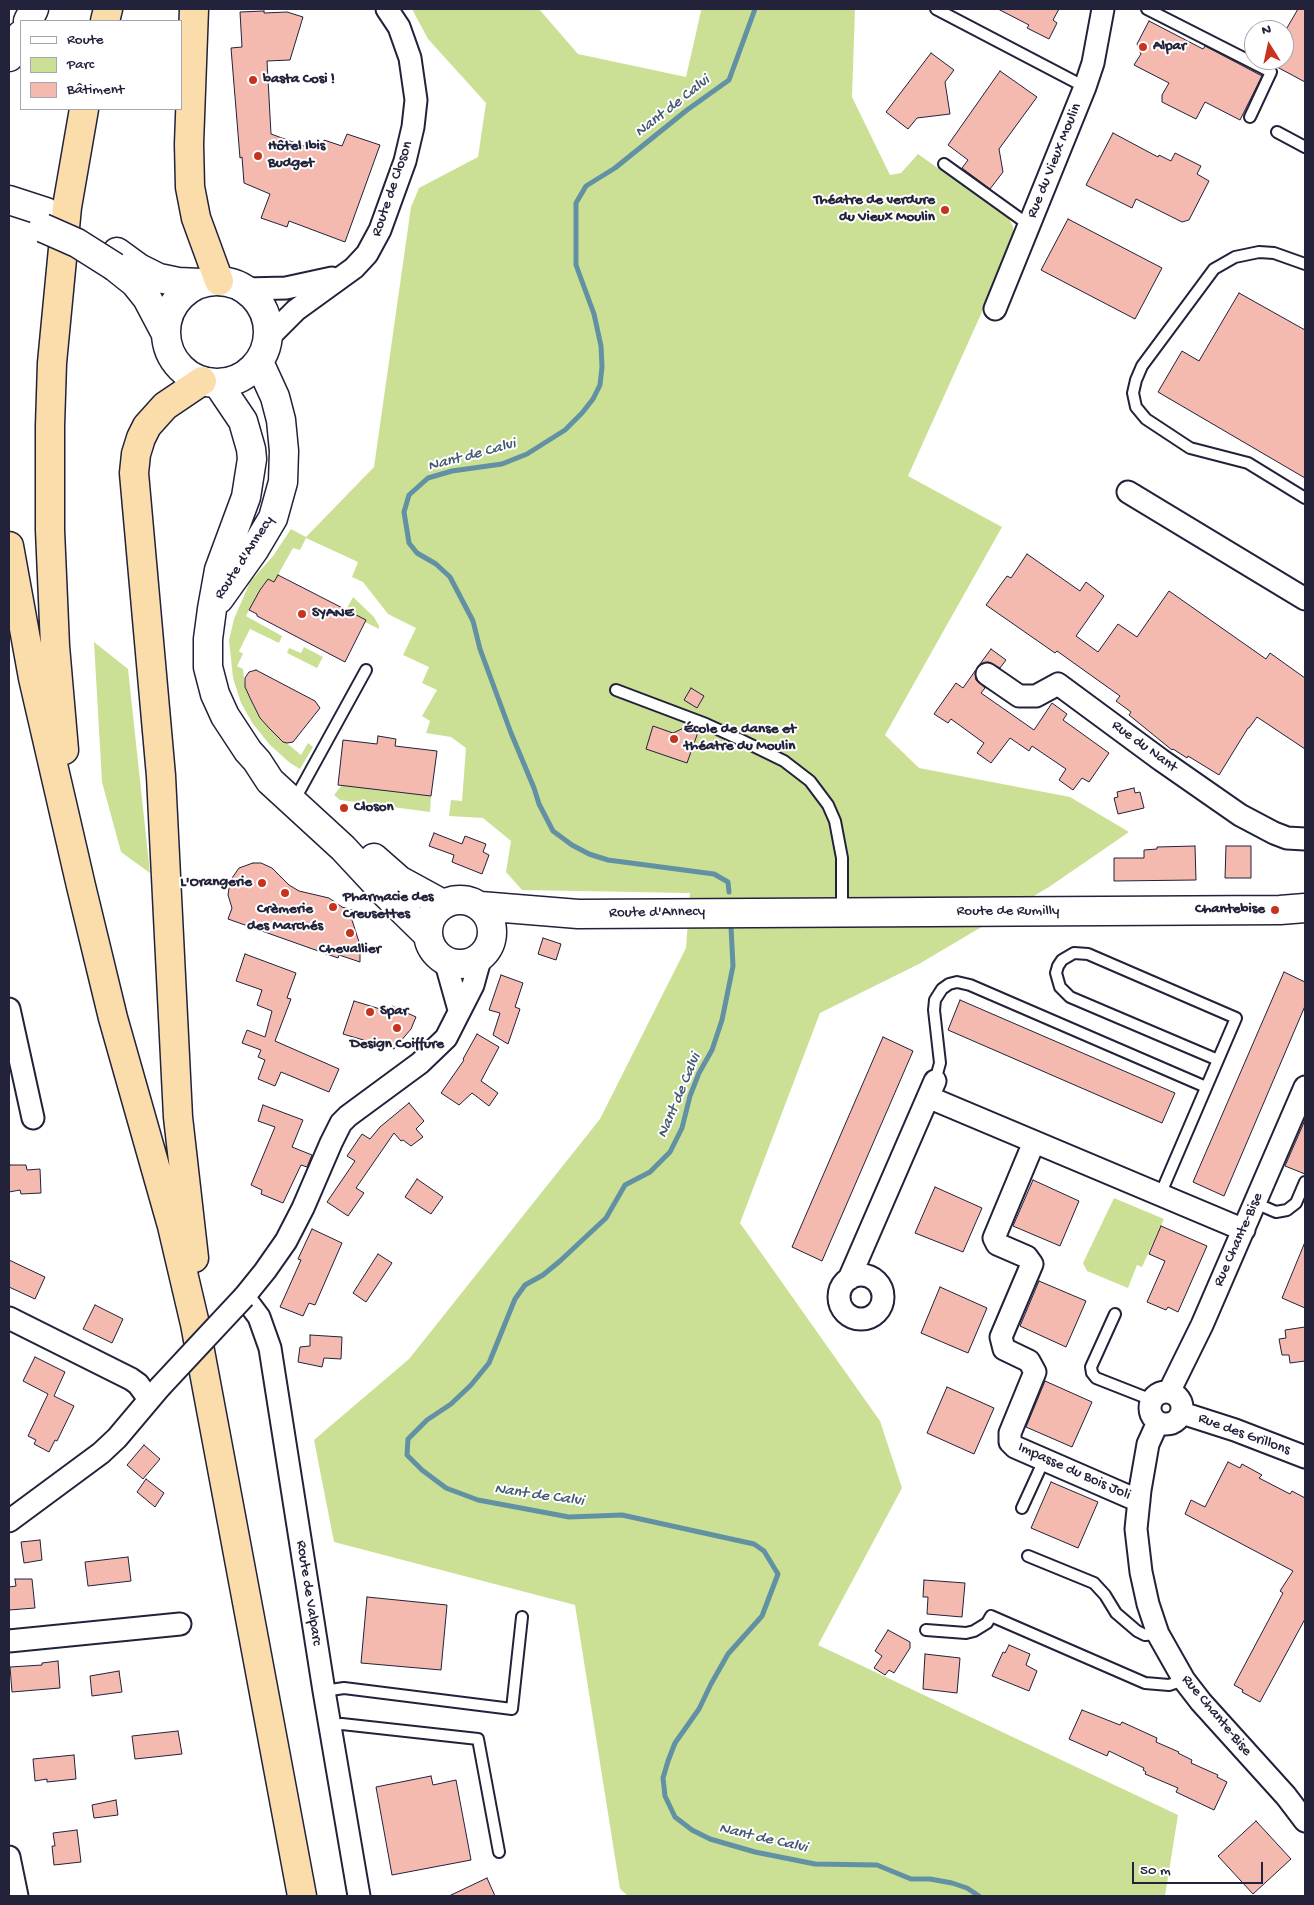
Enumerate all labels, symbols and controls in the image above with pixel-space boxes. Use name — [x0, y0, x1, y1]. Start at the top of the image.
legend — [20, 20, 182, 110]
north arrow — [1244, 20, 1294, 70]
text: N — [1260, 22, 1272, 40]
text: Route — [67, 31, 104, 49]
place label: Alpar — [1153, 38, 1186, 56]
marker: Alpar — [1137, 41, 1149, 53]
text: Parc — [67, 56, 94, 74]
place label: basta Cosi ! — [263, 71, 335, 89]
water label: Nant de Calvi — [632, 72, 714, 142]
marker: basta Cosi ! — [247, 74, 259, 86]
text: Bâtiment — [67, 81, 124, 99]
street label: Rue du Vieux Moulin — [1024, 101, 1086, 221]
place label: Hôtel Ibis Budget — [268, 138, 325, 173]
street label: Route de Closon — [368, 139, 418, 239]
marker: Hôtel Ibis Budget — [252, 150, 264, 162]
place label: Théatre de verdure du Vieux Moulin — [814, 192, 935, 227]
marker: Théatre de verdure du Vieux Moulin — [939, 204, 951, 216]
water label: Nant de Calvi — [426, 435, 518, 477]
street label: Route d'Annecy — [211, 513, 279, 603]
place label: SYANE — [312, 605, 354, 623]
marker: SYANE — [296, 608, 308, 620]
street label: Rue du Nant — [1108, 717, 1180, 777]
place label: École de danse et théatre du Moulin — [684, 721, 796, 756]
marker: École de danse et théatre du Moulin — [668, 733, 680, 745]
place label: Closon — [354, 799, 394, 817]
marker: Closon — [338, 802, 350, 814]
place label: L'Orangerie — [180, 874, 252, 892]
marker: L'Orangerie — [256, 877, 268, 889]
marker: Crèmerie des Marchés — [279, 887, 291, 899]
place label: Pharmacie des Creusettes — [343, 889, 434, 924]
place label: Crèmerie des Marchés — [247, 901, 323, 936]
marker: Pharmacie des Creusettes — [327, 901, 339, 913]
place label: Chantebise — [1195, 901, 1265, 919]
street label: Route d'Annecy — [609, 903, 705, 923]
street label: Route de Rumilly — [957, 903, 1059, 921]
marker: Chantebise — [1269, 904, 1281, 916]
marker: Chevallier — [344, 927, 356, 939]
place label: Chevallier — [319, 941, 381, 959]
place label: Spar — [380, 1003, 408, 1021]
marker: Spar — [364, 1006, 376, 1018]
marker: Design Coiffure — [391, 1022, 403, 1034]
place label: Design Coiffure — [350, 1036, 444, 1054]
water label: Nant de Calvi — [654, 1051, 706, 1141]
street label: Rue Chante-Bise — [1210, 1190, 1268, 1290]
street label: Rue des Grillons — [1195, 1410, 1293, 1460]
street label: Impasse du Bois Joli — [1015, 1439, 1133, 1505]
water label: Nant de Calvi — [493, 1480, 585, 1512]
street label: Route de Valparc — [291, 1539, 325, 1647]
street label: Rue Chante-Bise — [1177, 1672, 1255, 1760]
water label: Nant de Calvi — [717, 1819, 809, 1859]
scale bar — [1134, 1852, 1265, 1884]
text: 50 m — [1140, 1862, 1171, 1880]

